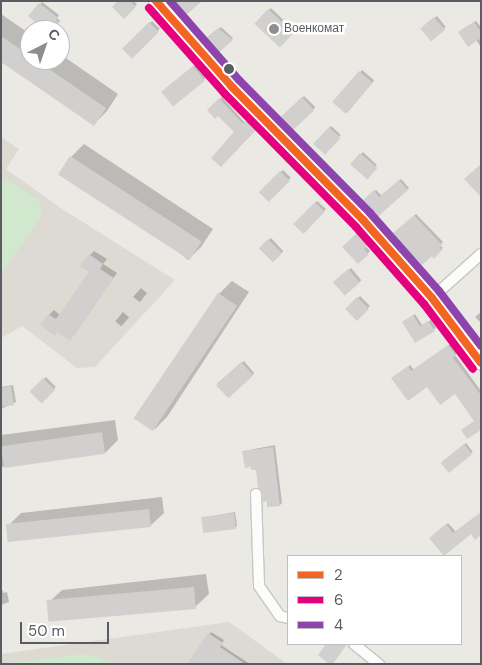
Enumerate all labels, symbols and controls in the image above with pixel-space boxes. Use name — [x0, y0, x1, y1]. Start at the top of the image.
north arrow — [20, 20, 70, 70]
place label: Военкомат — [284, 22, 344, 36]
marker: Военкомат — [268, 23, 280, 35]
text: С — [44, 24, 64, 45]
unlabelled marker — [224, 64, 234, 74]
legend — [287, 555, 462, 645]
text: 2 — [334, 565, 343, 585]
text: 6 — [334, 590, 343, 610]
scale bar — [22, 612, 111, 644]
text: 4 — [334, 615, 343, 635]
text: 50 m — [28, 621, 65, 641]

